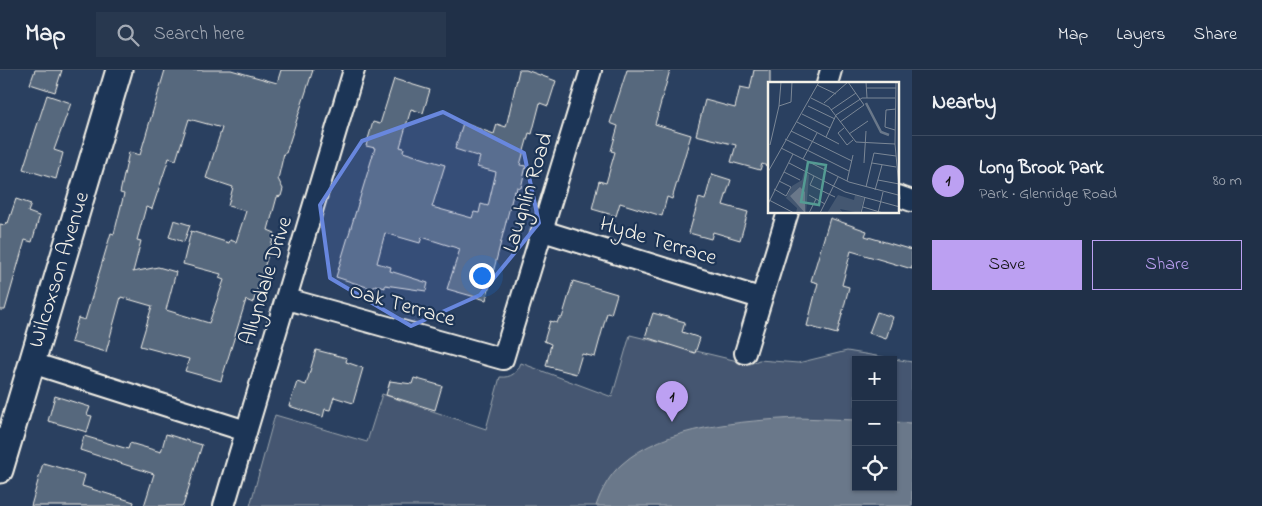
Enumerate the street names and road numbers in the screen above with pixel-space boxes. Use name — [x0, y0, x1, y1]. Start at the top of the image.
street label: Laughlin Road — [496, 129, 563, 257]
street label: Wilcoxson Avenue — [21, 188, 99, 352]
street label: Hyde Terrace — [595, 209, 721, 276]
street label: Allyndale Drive — [232, 212, 303, 350]
street label: Oak Terrace — [345, 276, 459, 336]

